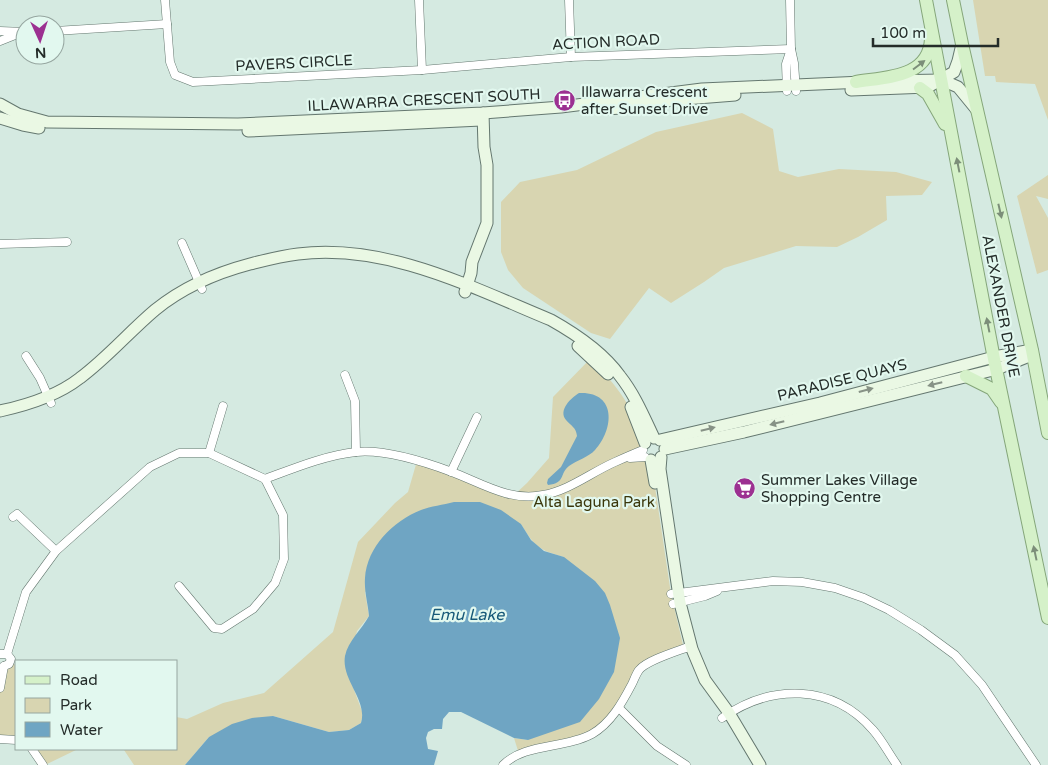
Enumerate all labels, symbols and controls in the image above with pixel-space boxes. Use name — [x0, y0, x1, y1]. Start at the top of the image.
north arrow — [15, 15, 65, 65]
scale bar — [873, 15, 998, 47]
text: 100 m — [880, 24, 926, 42]
street label: ACTION ROAD — [552, 30, 660, 54]
text: N — [35, 44, 47, 61]
street label: PAVERS CIRCLE — [235, 51, 353, 75]
one-way arrow — [912, 60, 926, 70]
place label: Illawarra Crescent after Sunset Drive — [581, 83, 708, 118]
street label: ILLAWARRA CRESCENT SOUTH — [307, 85, 541, 115]
bus stop icon: Illawarra Crescent after Sunset Drive — [553, 89, 577, 113]
one-way arrow — [953, 157, 961, 173]
one-way arrow — [996, 203, 1004, 218]
street label: ALEXANDER DRIVE — [978, 233, 1024, 379]
one-way arrow — [983, 317, 991, 333]
street label: PARADISE QUAYS — [775, 355, 909, 405]
one-way arrow — [927, 380, 942, 388]
one-way arrow — [858, 386, 873, 394]
one-way arrow — [770, 419, 785, 427]
one-way arrow — [700, 425, 715, 433]
place label: Summer Lakes Village Shopping Centre — [761, 471, 917, 506]
supermarket icon: Summer Lakes Village Shopping Centre — [733, 477, 757, 501]
park label: Alta Laguna Park — [533, 493, 655, 511]
one-way arrow — [1031, 545, 1039, 560]
water label: Emu Lake — [430, 605, 505, 625]
legend — [15, 660, 178, 750]
text: Road — [60, 671, 98, 689]
text: Park — [60, 696, 92, 714]
text: Water — [60, 721, 103, 739]

